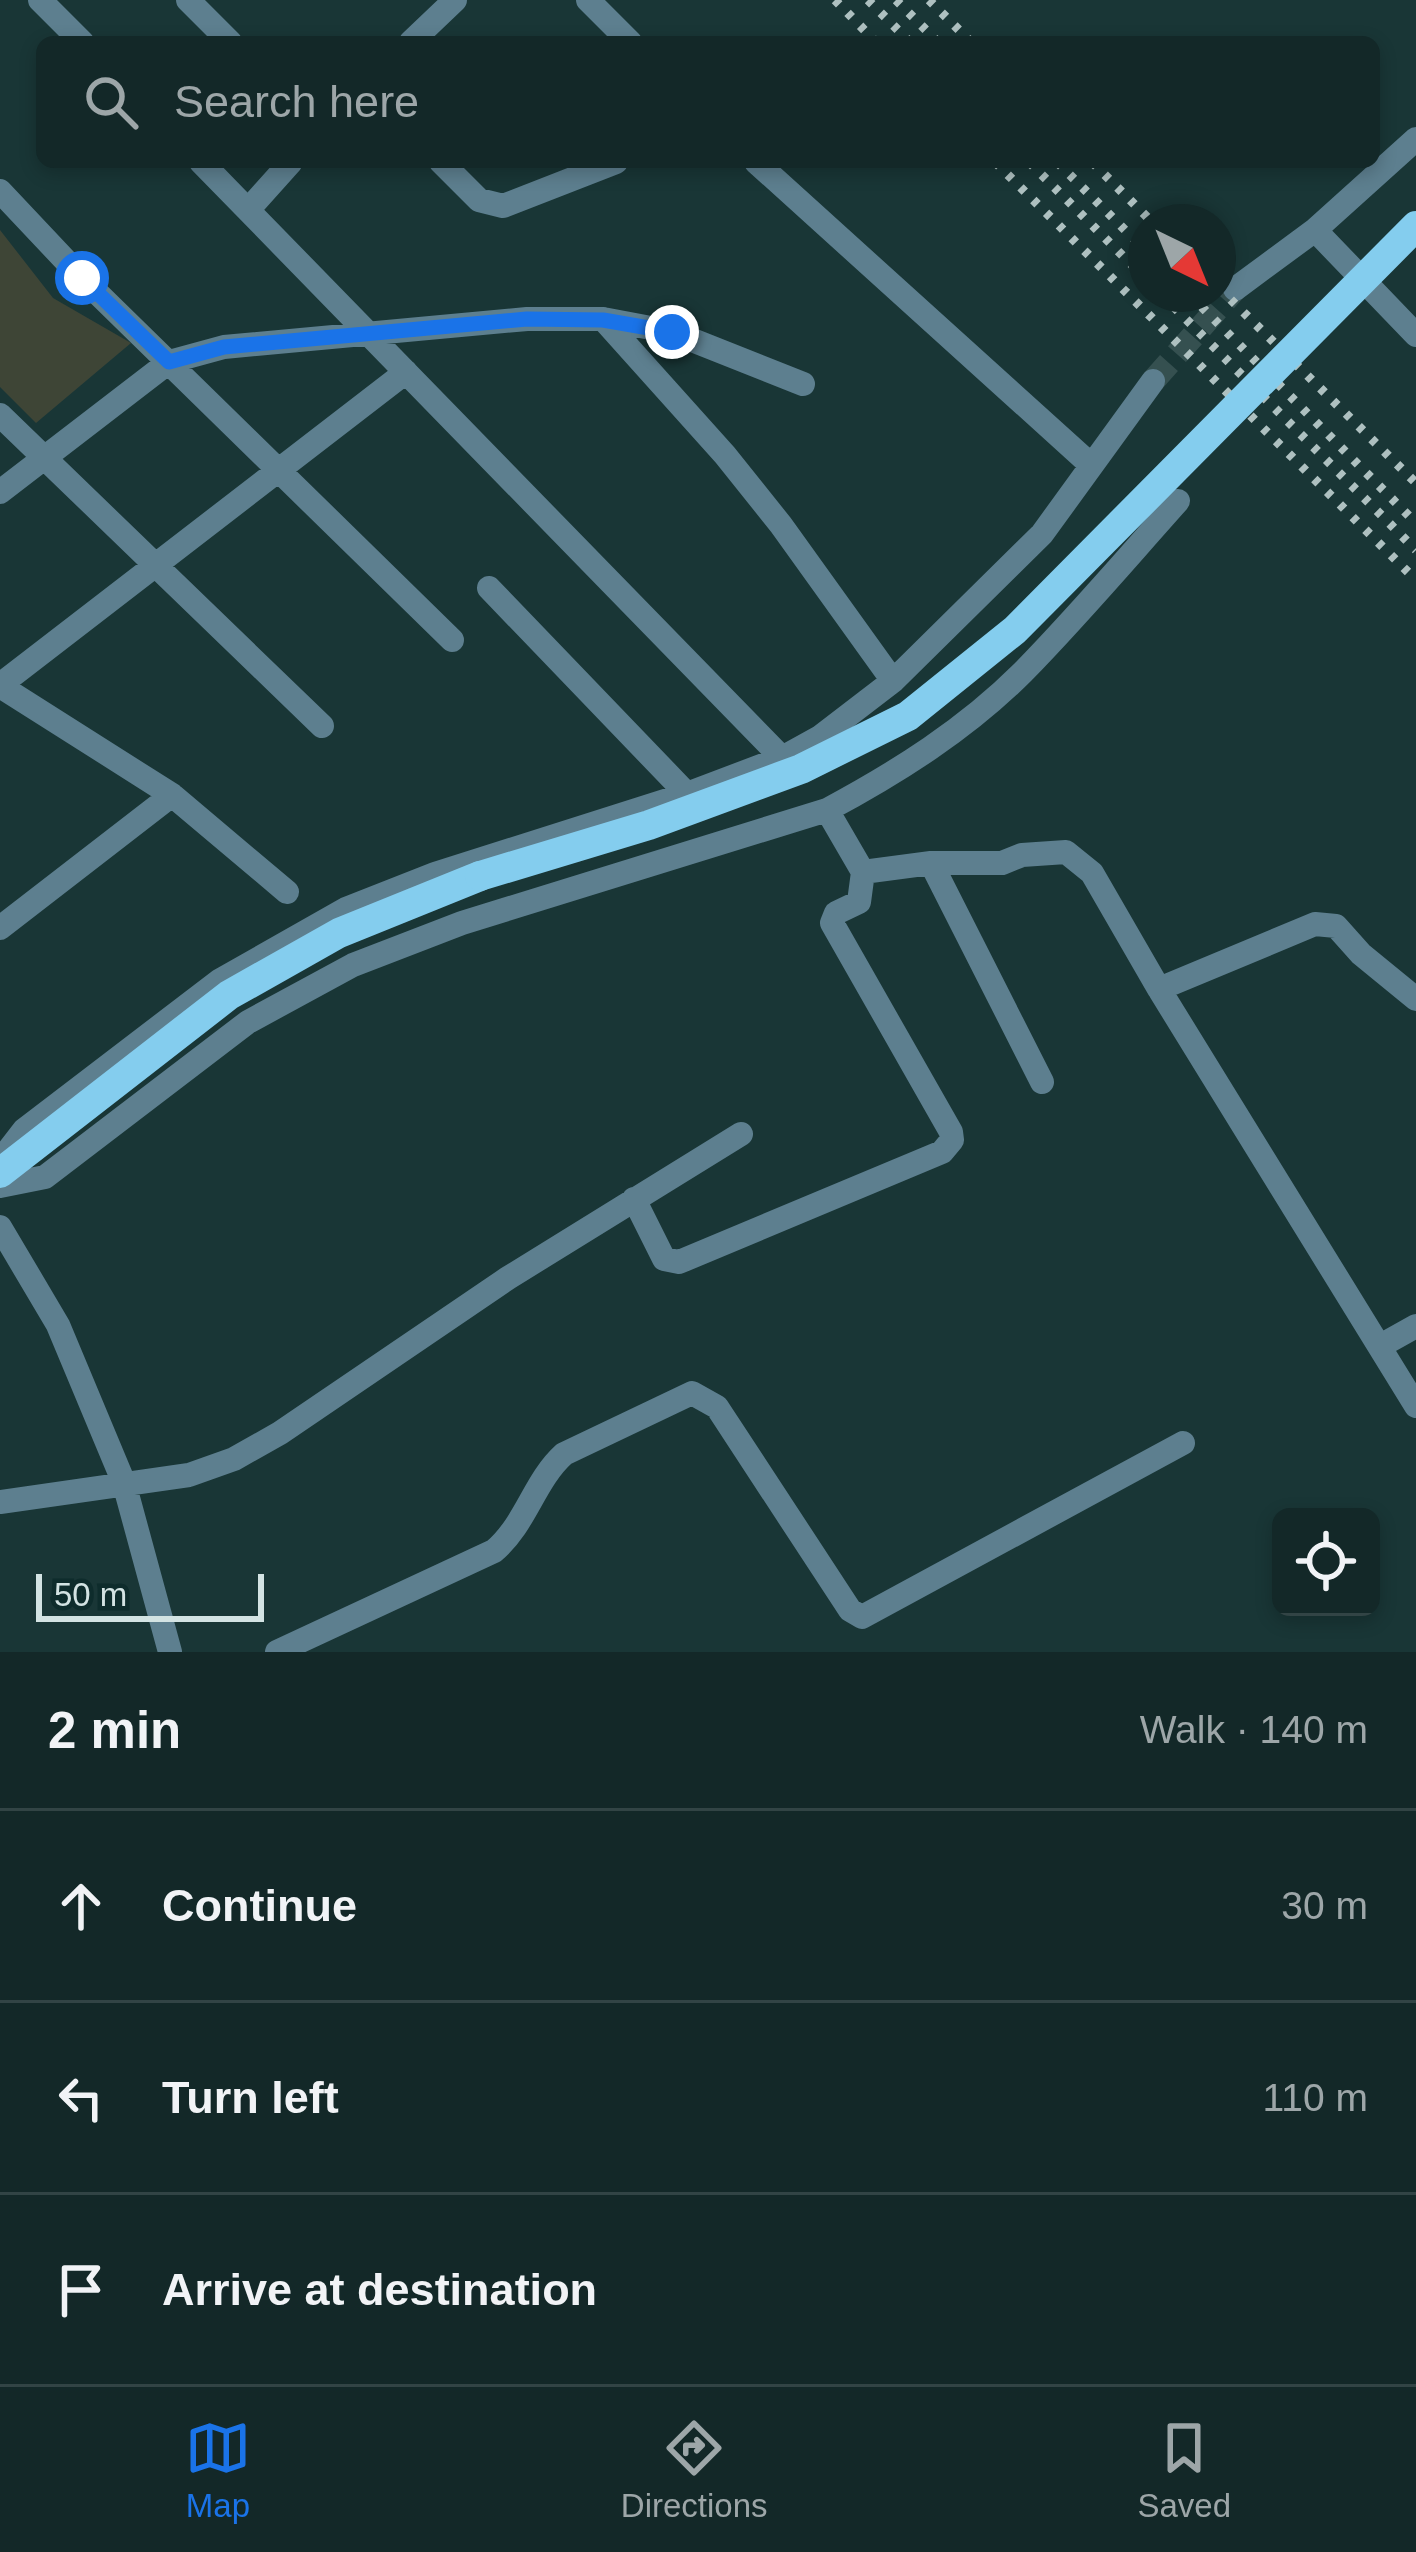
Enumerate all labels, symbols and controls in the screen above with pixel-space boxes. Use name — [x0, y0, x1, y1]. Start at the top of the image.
search box — [36, 36, 1380, 168]
icon: search — [78, 69, 144, 135]
text: Search here — [174, 76, 419, 127]
north arrow — [1128, 204, 1236, 312]
route start — [55, 251, 109, 305]
route end — [645, 305, 699, 359]
map controls — [1272, 1508, 1380, 1616]
button: locate — [1272, 1508, 1380, 1616]
scale bar — [36, 1568, 264, 1621]
text: 50 m — [54, 1576, 127, 1613]
text: 2 min — [48, 1702, 181, 1759]
text: Walk · 140 m — [1140, 1708, 1368, 1751]
icon: ahead — [48, 1873, 114, 1939]
text: Continue — [162, 1880, 357, 1931]
text: 30 m — [1281, 1884, 1368, 1927]
icon: left — [48, 2065, 114, 2131]
text: Turn left — [162, 2072, 339, 2123]
text: 110 m — [1263, 2076, 1368, 2119]
icon: arrive — [48, 2257, 114, 2323]
text: Arrive at destination — [162, 2264, 597, 2315]
tab: Map — [185, 2415, 251, 2525]
tab: Directions — [621, 2415, 768, 2525]
tab: Saved — [1137, 2415, 1231, 2525]

